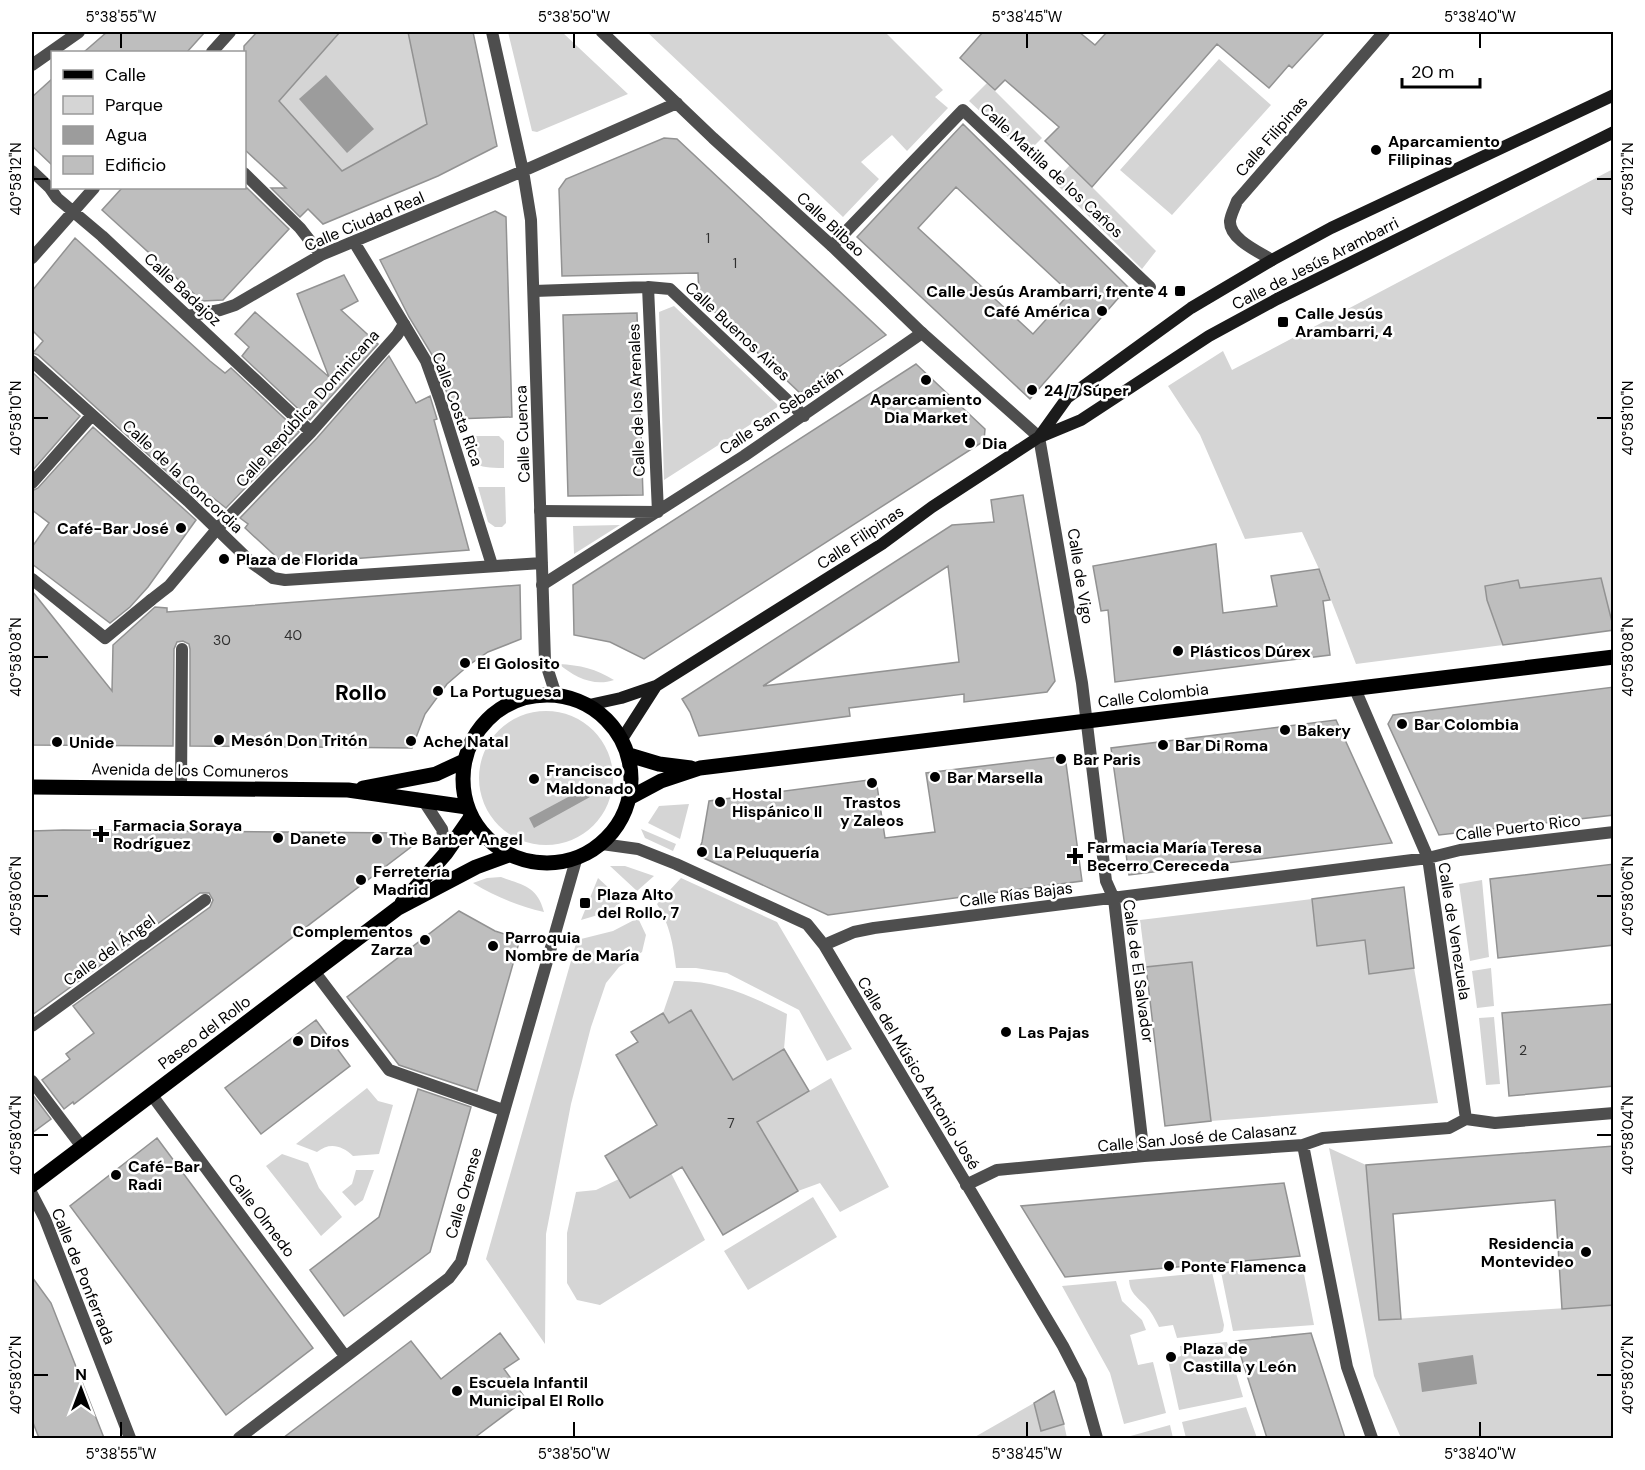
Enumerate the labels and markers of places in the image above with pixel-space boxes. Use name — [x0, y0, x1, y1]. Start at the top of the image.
place label: Aparcamiento Filipinas — [1388, 131, 1500, 170]
marker: Aparcamiento Filipinas — [1369, 143, 1383, 157]
place label: Calle Jesús Arambarri, frente 4 — [926, 281, 1168, 302]
marker: Calle Jesús Arambarri, frente 4 — [1173, 284, 1187, 298]
place label: Café América — [984, 301, 1090, 322]
place label: Calle Jesús Arambarri, 4 — [1295, 303, 1393, 342]
marker: Café América — [1095, 304, 1109, 318]
marker: Calle Jesús Arambarri, 4 — [1276, 315, 1290, 329]
marker: Aparcamiento Dia Market — [919, 373, 933, 387]
place label: 24/7 Súper — [1044, 380, 1129, 401]
marker: 24/7 Súper — [1025, 383, 1039, 397]
place label: Aparcamiento Dia Market — [870, 389, 982, 428]
place label: Dia — [982, 433, 1007, 454]
marker: Dia — [963, 436, 977, 450]
place label: Café-Bar José — [57, 518, 169, 539]
marker: Café-Bar José — [174, 521, 188, 535]
place label: Plaza de Florida — [236, 549, 358, 570]
marker: Plaza de Florida — [217, 552, 231, 566]
place label: Plásticos Dúrex — [1190, 641, 1311, 662]
marker: Plásticos Dúrex — [1171, 644, 1185, 658]
place label: El Golosito — [477, 653, 560, 674]
marker: El Golosito — [458, 656, 472, 670]
place label: La Portuguesa — [450, 681, 562, 702]
marker: La Portuguesa — [431, 684, 445, 698]
place label: Bar Colombia — [1414, 714, 1519, 735]
marker: Bar Colombia — [1395, 717, 1409, 731]
place label: Bakery — [1297, 720, 1351, 741]
marker: Bakery — [1278, 723, 1292, 737]
place label: Mesón Don Tritón — [231, 730, 368, 751]
place label: Ache Natal — [423, 731, 509, 752]
place label: Unide — [69, 732, 114, 753]
marker: Mesón Don Tritón — [212, 733, 226, 747]
marker: Ache Natal — [404, 734, 418, 748]
marker: Unide — [50, 735, 64, 749]
place label: Bar Di Roma — [1175, 735, 1268, 756]
marker: Bar Di Roma — [1156, 738, 1170, 752]
place label: Bar Paris — [1073, 749, 1141, 770]
marker: Bar Paris — [1054, 752, 1068, 766]
place label: Francisco Maldonado — [546, 760, 634, 799]
place label: Bar Marsella — [947, 767, 1043, 788]
marker: Bar Marsella — [928, 770, 942, 784]
marker: Francisco Maldonado — [527, 772, 541, 786]
marker: Trastos y Zaleos — [865, 776, 879, 790]
place label: Hostal Hispánico II — [732, 783, 822, 822]
place label: Trastos y Zaleos — [840, 792, 904, 831]
marker: Hostal Hispánico II — [713, 795, 727, 809]
place label: Farmacia Soraya Rodríguez — [113, 815, 242, 854]
marker: Farmacia Soraya Rodríguez — [94, 827, 108, 841]
place label: Danete — [290, 828, 346, 849]
place label: The Barber Angel — [389, 829, 523, 850]
marker: Danete — [271, 831, 285, 845]
marker: The Barber Angel — [370, 832, 384, 846]
place label: Farmacia María Teresa Becerro Cereceda — [1087, 837, 1262, 876]
place label: La Peluquería — [714, 842, 819, 863]
marker: La Peluquería — [695, 845, 709, 859]
marker: Farmacia María Teresa Becerro Cereceda — [1068, 849, 1082, 863]
place label: Ferretería Madrid — [373, 861, 450, 900]
marker: Ferretería Madrid — [354, 873, 368, 887]
place label: Plaza Alto del Rollo, 7 — [597, 884, 680, 923]
marker: Plaza Alto del Rollo, 7 — [578, 896, 592, 910]
place label: Complementos Zarza — [292, 921, 413, 960]
place label: Parroquia Nombre de María — [505, 927, 639, 966]
marker: Complementos Zarza — [418, 933, 432, 947]
marker: Parroquia Nombre de María — [486, 939, 500, 953]
place label: Las Pajas — [1018, 1022, 1090, 1043]
marker: Las Pajas — [999, 1025, 1013, 1039]
place label: Difos — [310, 1031, 350, 1052]
marker: Difos — [291, 1034, 305, 1048]
place label: Café-Bar Radi — [128, 1156, 200, 1195]
marker: Café-Bar Radi — [109, 1168, 123, 1182]
place label: Residencia Montevideo — [1481, 1233, 1574, 1272]
marker: Residencia Montevideo — [1579, 1245, 1593, 1259]
place label: Ponte Flamenca — [1181, 1256, 1306, 1277]
marker: Ponte Flamenca — [1162, 1259, 1176, 1273]
place label: Plaza de Castilla y León — [1183, 1338, 1297, 1377]
marker: Plaza de Castilla y León — [1164, 1350, 1178, 1364]
place label: Escuela Infantil Municipal El Rollo — [469, 1372, 604, 1411]
marker: Escuela Infantil Municipal El Rollo — [450, 1384, 464, 1398]

